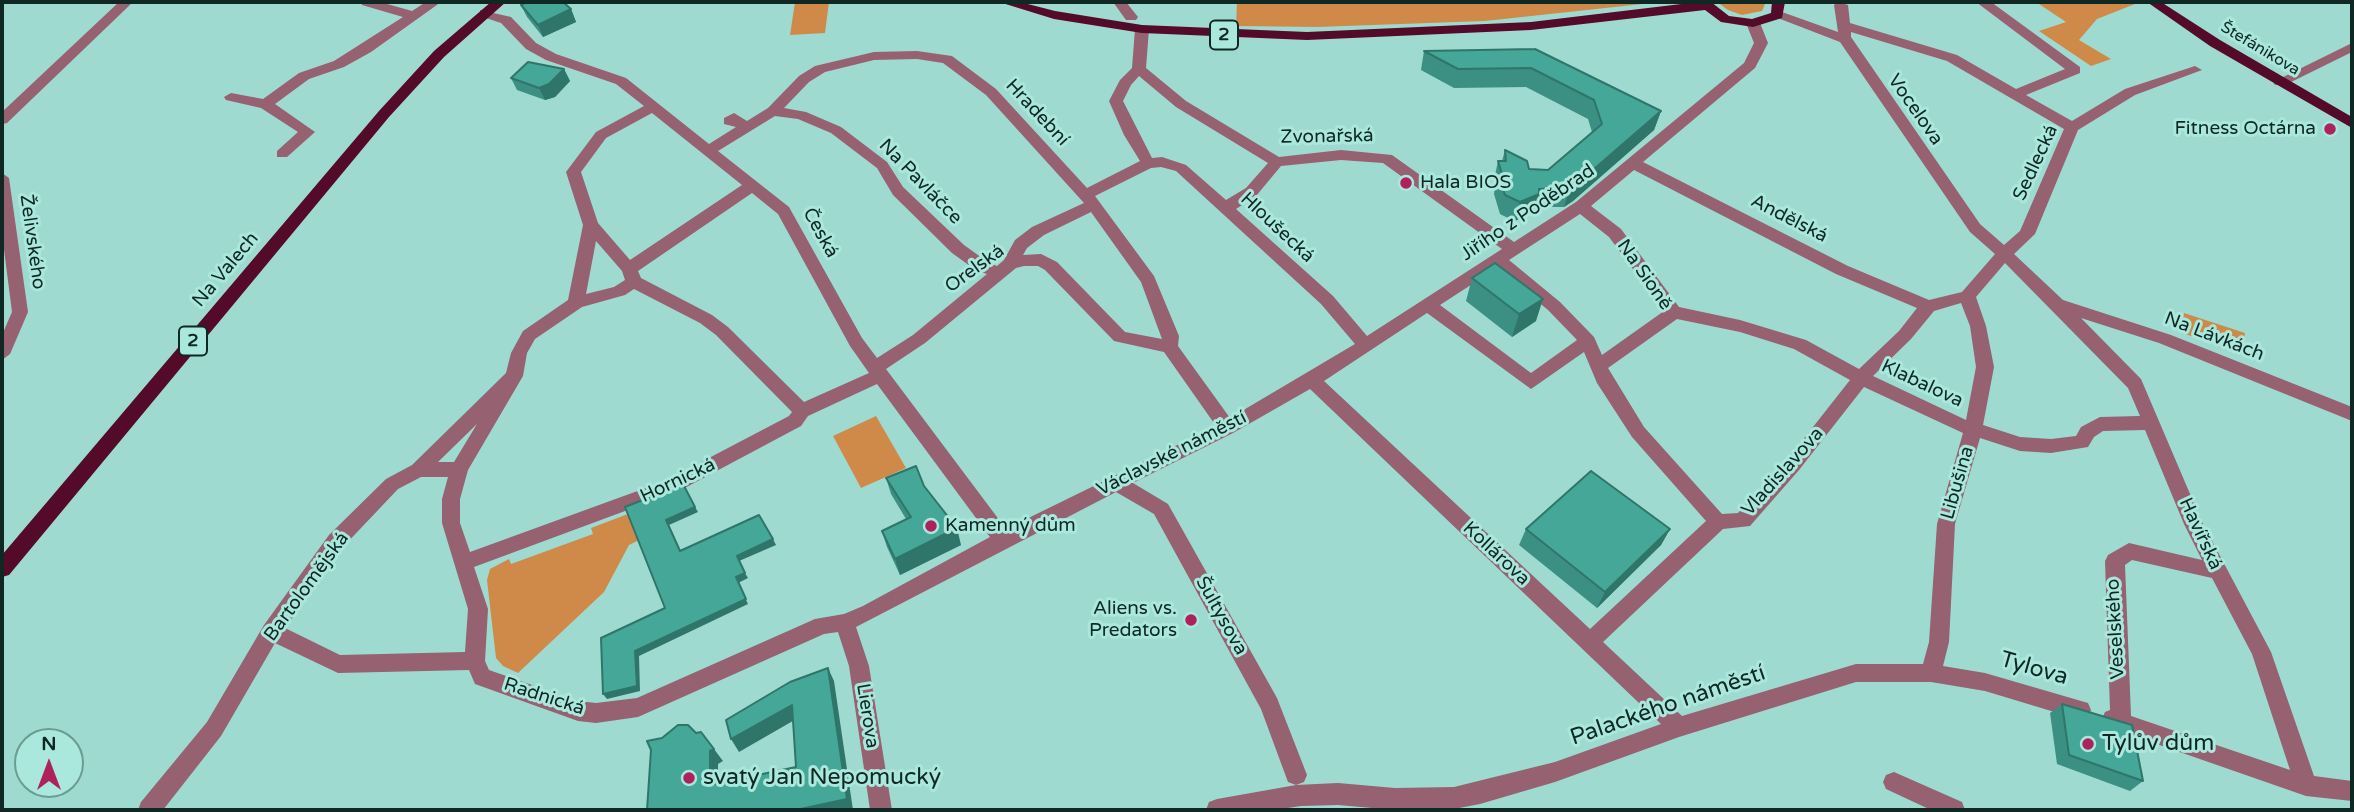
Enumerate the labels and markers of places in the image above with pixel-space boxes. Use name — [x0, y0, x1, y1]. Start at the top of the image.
place label: Fitness Octárna — [2175, 118, 2316, 140]
marker: Fitness Octárna — [2322, 121, 2338, 137]
place label: Hala BIOS — [1420, 172, 1511, 194]
marker: Hala BIOS — [1398, 175, 1414, 191]
place label: Kamenný dům — [945, 515, 1076, 537]
marker: Kamenný dům — [923, 518, 939, 534]
place label: Aliens vs. Predators — [1089, 598, 1177, 642]
marker: Aliens vs. Predators — [1183, 612, 1199, 628]
place label: Tylův dům — [2102, 730, 2214, 758]
marker: Tylův dům — [2080, 736, 2096, 752]
place label: svatý Jan Nepomucký — [703, 764, 941, 792]
marker: svatý Jan Nepomucký — [681, 770, 697, 786]

